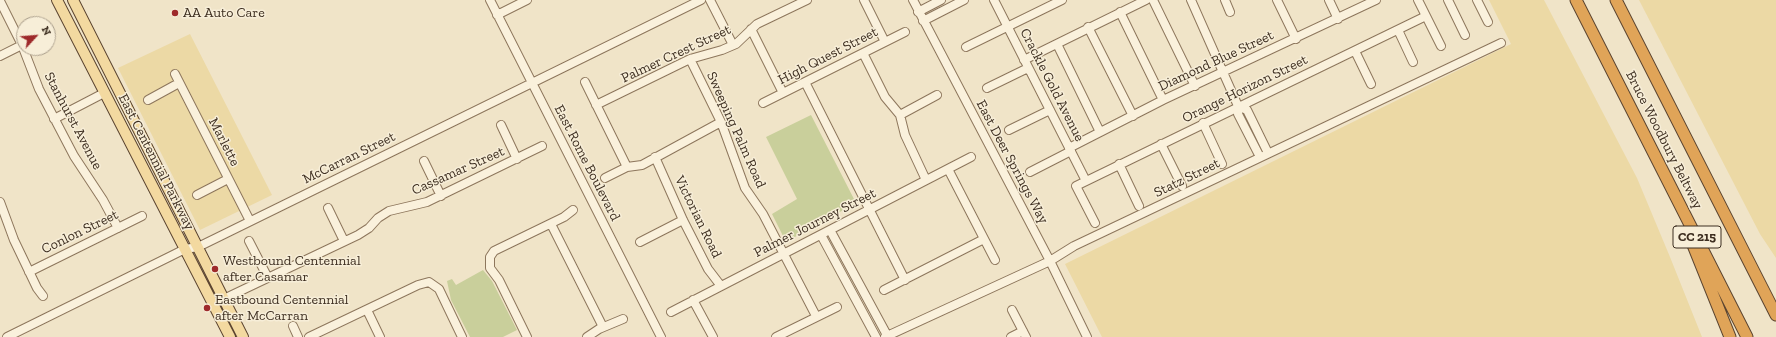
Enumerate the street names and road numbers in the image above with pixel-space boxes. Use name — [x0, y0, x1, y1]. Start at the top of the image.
street label: Palmer Crest Street — [618, 21, 734, 87]
street label: High Quest Street — [775, 24, 881, 88]
street label: Crackle Gold Avenue — [1016, 26, 1088, 144]
street label: Diamond Blue Street — [1156, 27, 1276, 95]
street label: Orange Horizon Street — [1180, 51, 1310, 127]
street label: Bruce Woodbury Beltway — [1622, 68, 1706, 212]
street label: Stanhurst Avenue — [40, 69, 106, 173]
street label: Sweeping Palm Road — [703, 69, 769, 191]
street label: East Centennial Parkway — [114, 91, 198, 233]
street label: East Deer Springs Way — [972, 97, 1052, 227]
street label: East Rome Boulevard — [550, 102, 624, 224]
street label: Marlette — [205, 115, 243, 169]
street label: McCarran Street — [300, 128, 398, 188]
street label: Cassamar Street — [409, 143, 507, 199]
street label: Statz Street — [1151, 155, 1223, 201]
street label: Victorian Road — [671, 173, 725, 261]
street label: Palmer Journey Street — [751, 185, 879, 261]
street label: Conlon Street — [39, 206, 121, 258]
road number: CC 215 — [1673, 226, 1721, 248]

